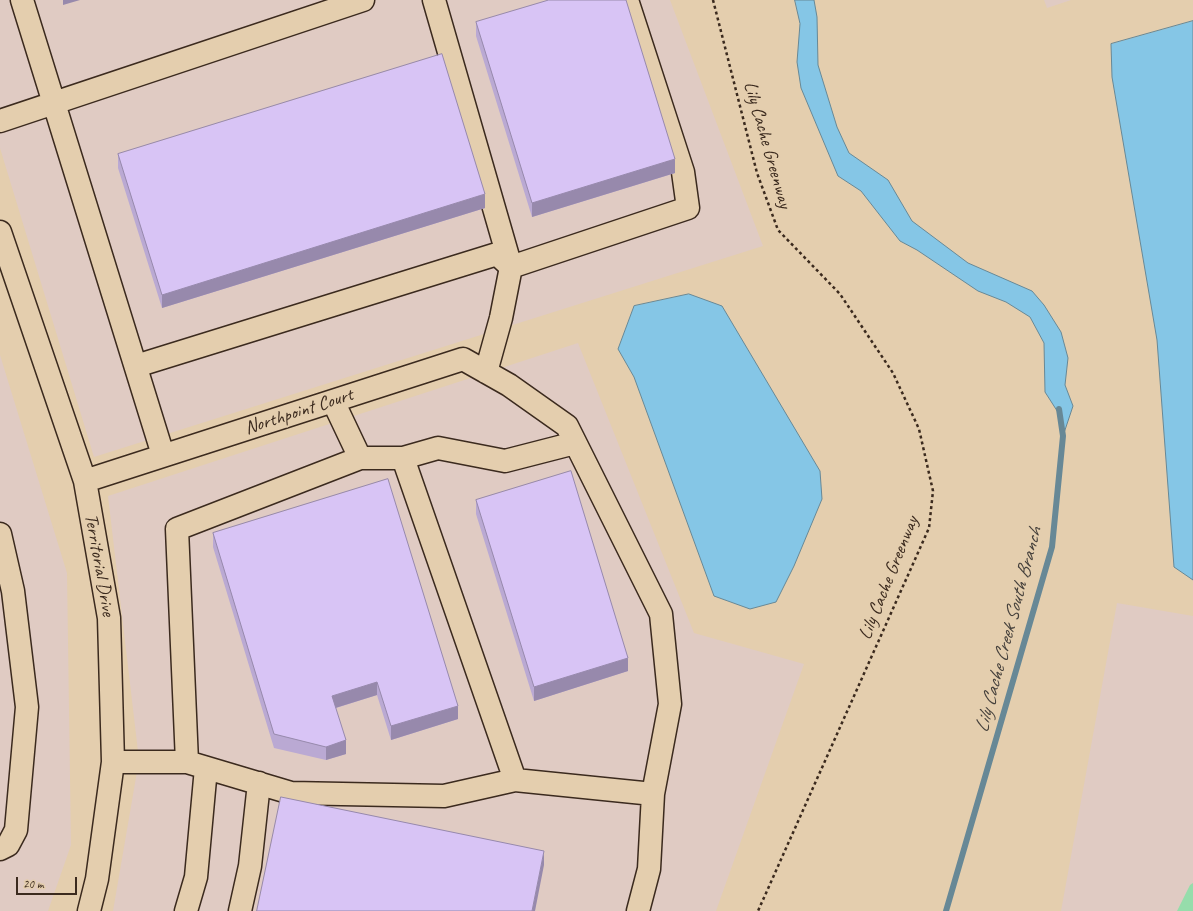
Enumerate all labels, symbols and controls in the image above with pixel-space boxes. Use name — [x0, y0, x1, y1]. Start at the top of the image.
street label: Lily Cache Greenway — [738, 79, 796, 211]
street label: Northpoint Court — [242, 384, 356, 440]
street label: Territorial Drive — [79, 512, 119, 618]
street label: Lily Cache Greenway — [854, 513, 924, 643]
water label: Lily Cache Creek South Branch — [970, 525, 1048, 735]
scale bar — [18, 869, 79, 895]
text: 20 m — [23, 876, 43, 892]

